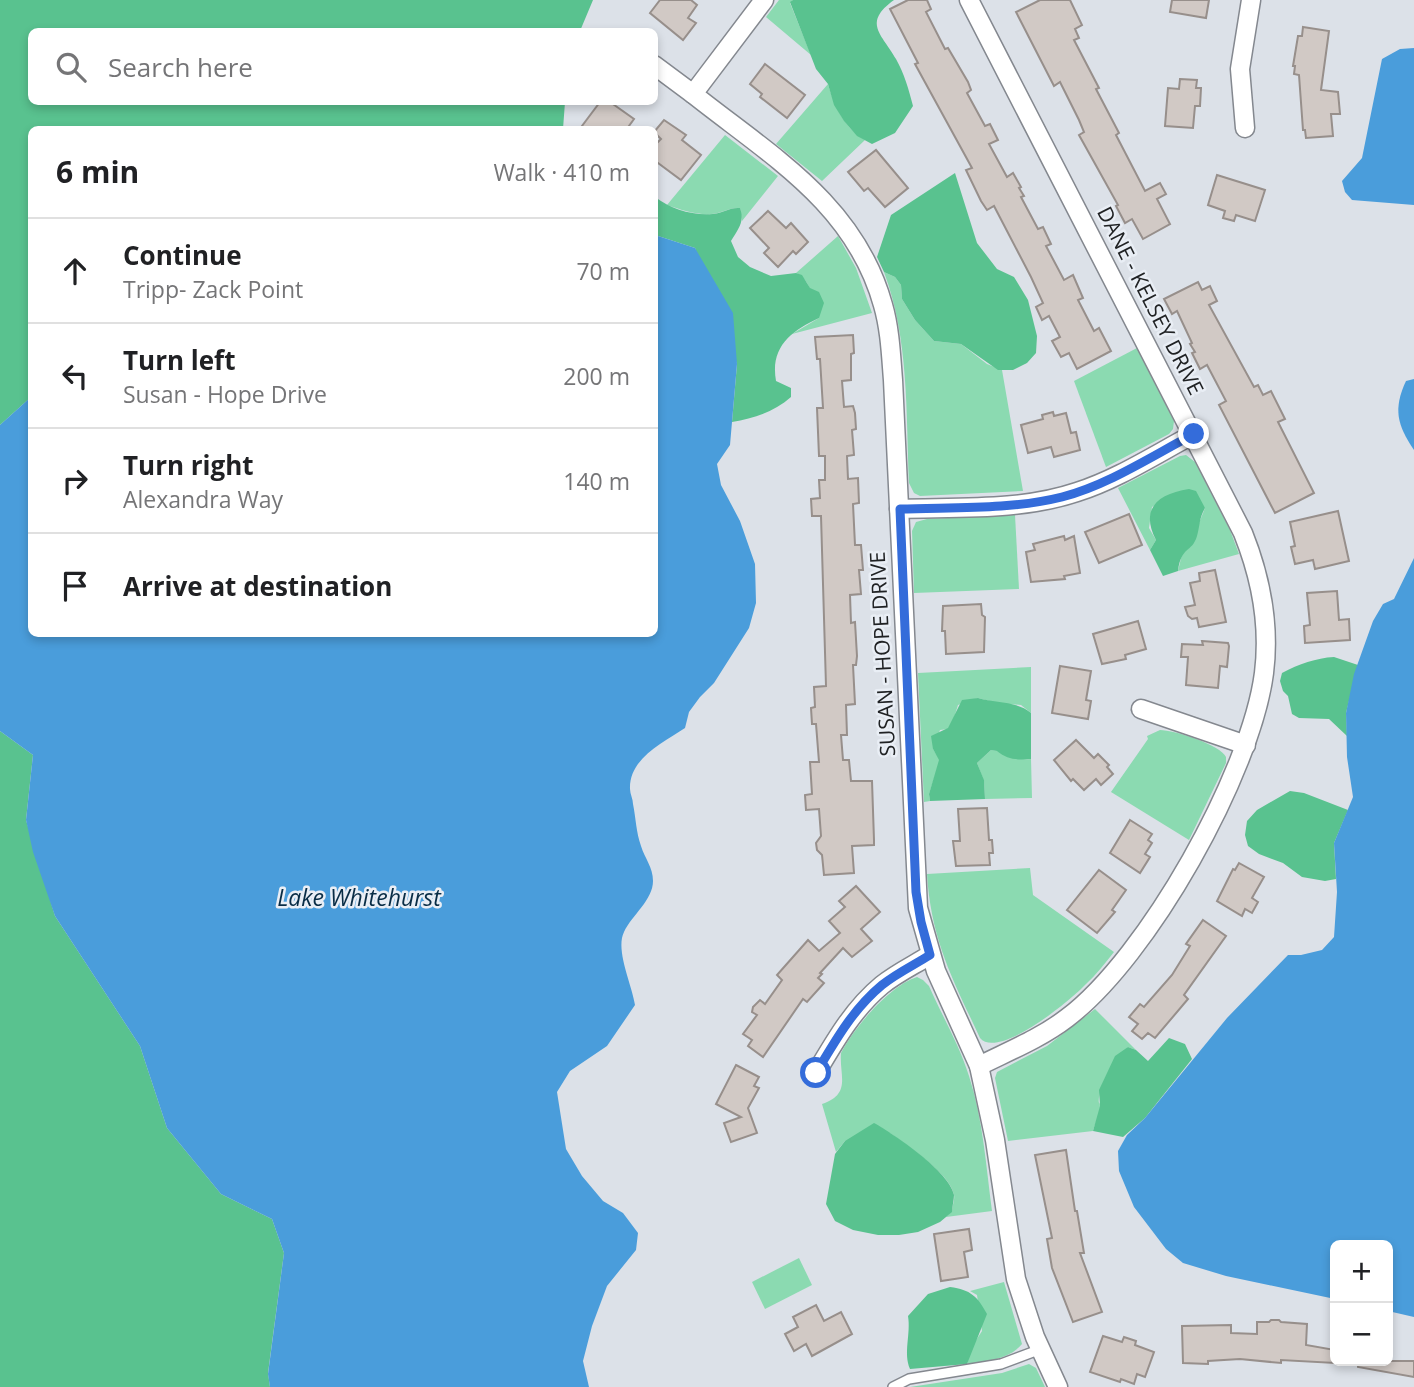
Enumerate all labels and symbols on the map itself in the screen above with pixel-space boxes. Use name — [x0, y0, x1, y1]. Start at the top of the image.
street label: DANE - KELSEY DRIVE — [1091, 202, 1211, 399]
route end — [1178, 418, 1209, 449]
street label: SUSAN - HOPE DRIVE — [863, 551, 901, 757]
water label: Lake Whitehurst — [277, 881, 442, 913]
route start — [800, 1057, 831, 1088]

